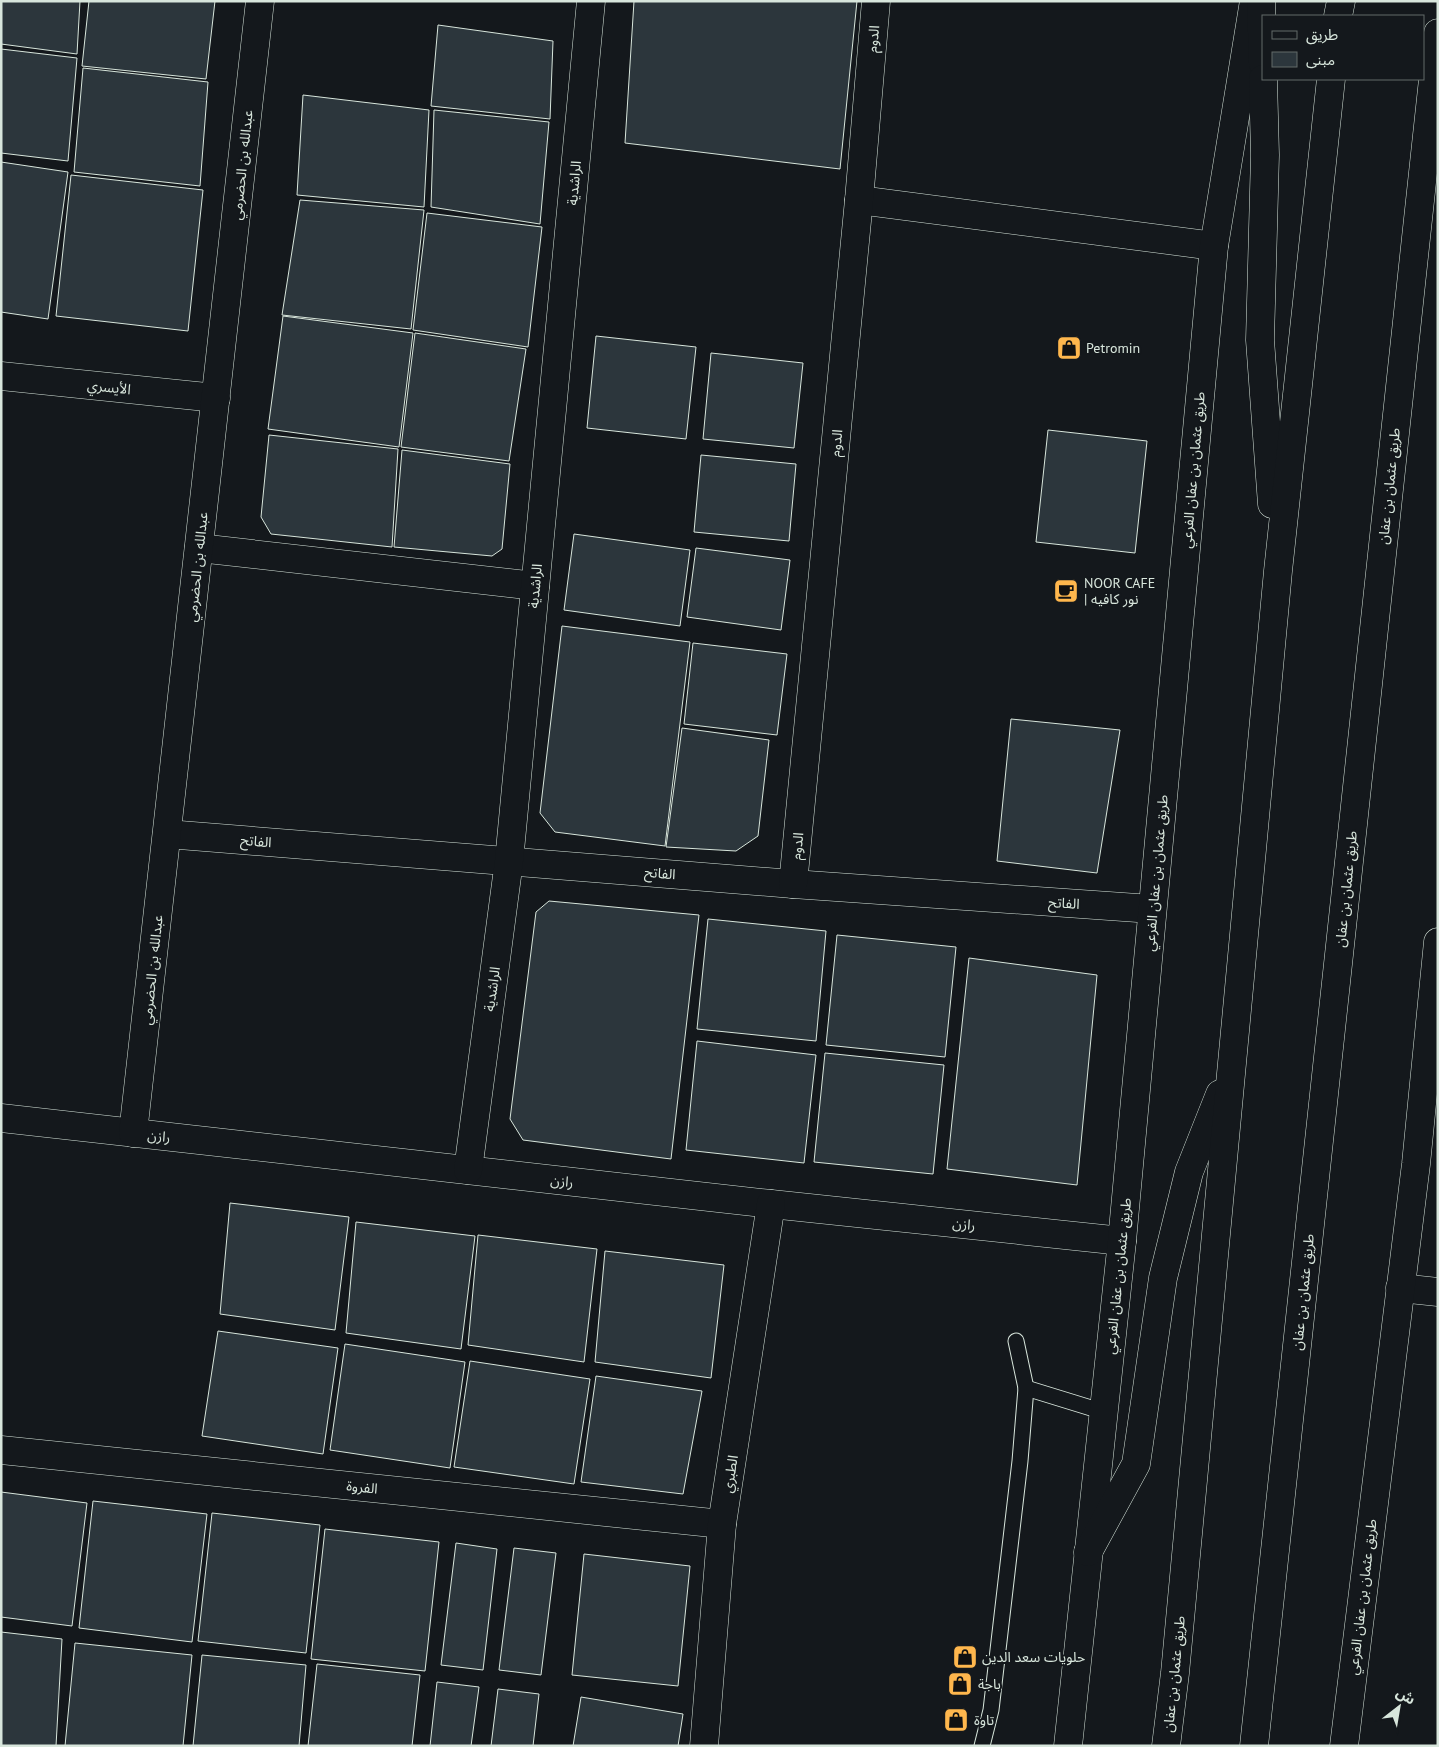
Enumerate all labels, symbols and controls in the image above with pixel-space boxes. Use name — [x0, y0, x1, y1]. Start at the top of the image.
legend — [1262, 15, 1424, 80]
street label: الدوم — [863, 25, 885, 54]
text: طريق — [1306, 25, 1338, 45]
text: مبنى — [1306, 50, 1335, 69]
street label: عبدالله بن الحضرمي — [227, 109, 259, 221]
street label: الراشدية — [563, 160, 585, 206]
shop icon: Petromin — [1056, 335, 1082, 361]
place label: Petromin — [1086, 339, 1140, 357]
street label: الأيسري — [86, 376, 132, 400]
street label: طريق عثمان بن عفان الفرعي — [1177, 391, 1211, 549]
street label: طريق عثمان بن عفان — [1374, 427, 1405, 545]
street label: الدوم — [826, 428, 848, 458]
street label: عبدالله بن الحضرمي — [182, 511, 214, 623]
street label: الراشدية — [524, 563, 546, 609]
place label: NOOR CAFE | نور كافيه — [1084, 574, 1155, 608]
cafe icon: NOOR CAFE | نور كافيه — [1053, 578, 1079, 604]
street label: طريق عثمان بن عفان الفرعي — [1140, 794, 1174, 952]
street label: طريق عثمان بن عفان — [1331, 830, 1362, 948]
street label: الفاتح — [239, 831, 272, 853]
street label: الدوم — [787, 831, 809, 861]
street label: الفاتح — [643, 863, 676, 885]
street label: الفاتح — [1048, 893, 1080, 915]
street label: عبدالله بن الحضرمي — [137, 914, 169, 1026]
street label: الراشدية — [480, 966, 504, 1012]
street label: رازن — [147, 1126, 171, 1146]
street label: رازن — [550, 1171, 574, 1191]
street label: طريق عثمان بن عفان الفرعي — [1101, 1197, 1137, 1355]
street label: رازن — [952, 1214, 976, 1234]
street label: طريق عثمان بن عفان — [1288, 1233, 1319, 1351]
street label: الطبري — [718, 1454, 744, 1494]
street label: الفروة — [345, 1476, 379, 1498]
street label: طريق عثمان بن عفان الفرعي — [1343, 1518, 1383, 1676]
street label: طريق عثمان بن عفان — [1159, 1615, 1190, 1733]
shop icon: حلويات سعد الدين — [952, 1644, 978, 1670]
place label: حلويات سعد الدين — [982, 1648, 1085, 1666]
shop icon: باجة — [947, 1671, 973, 1697]
place label: باجة — [978, 1675, 1001, 1693]
north arrow — [1374, 1682, 1424, 1732]
text: ش — [1393, 1683, 1419, 1709]
shop icon: تاوة — [943, 1707, 969, 1733]
place label: تاوة — [974, 1711, 994, 1729]

